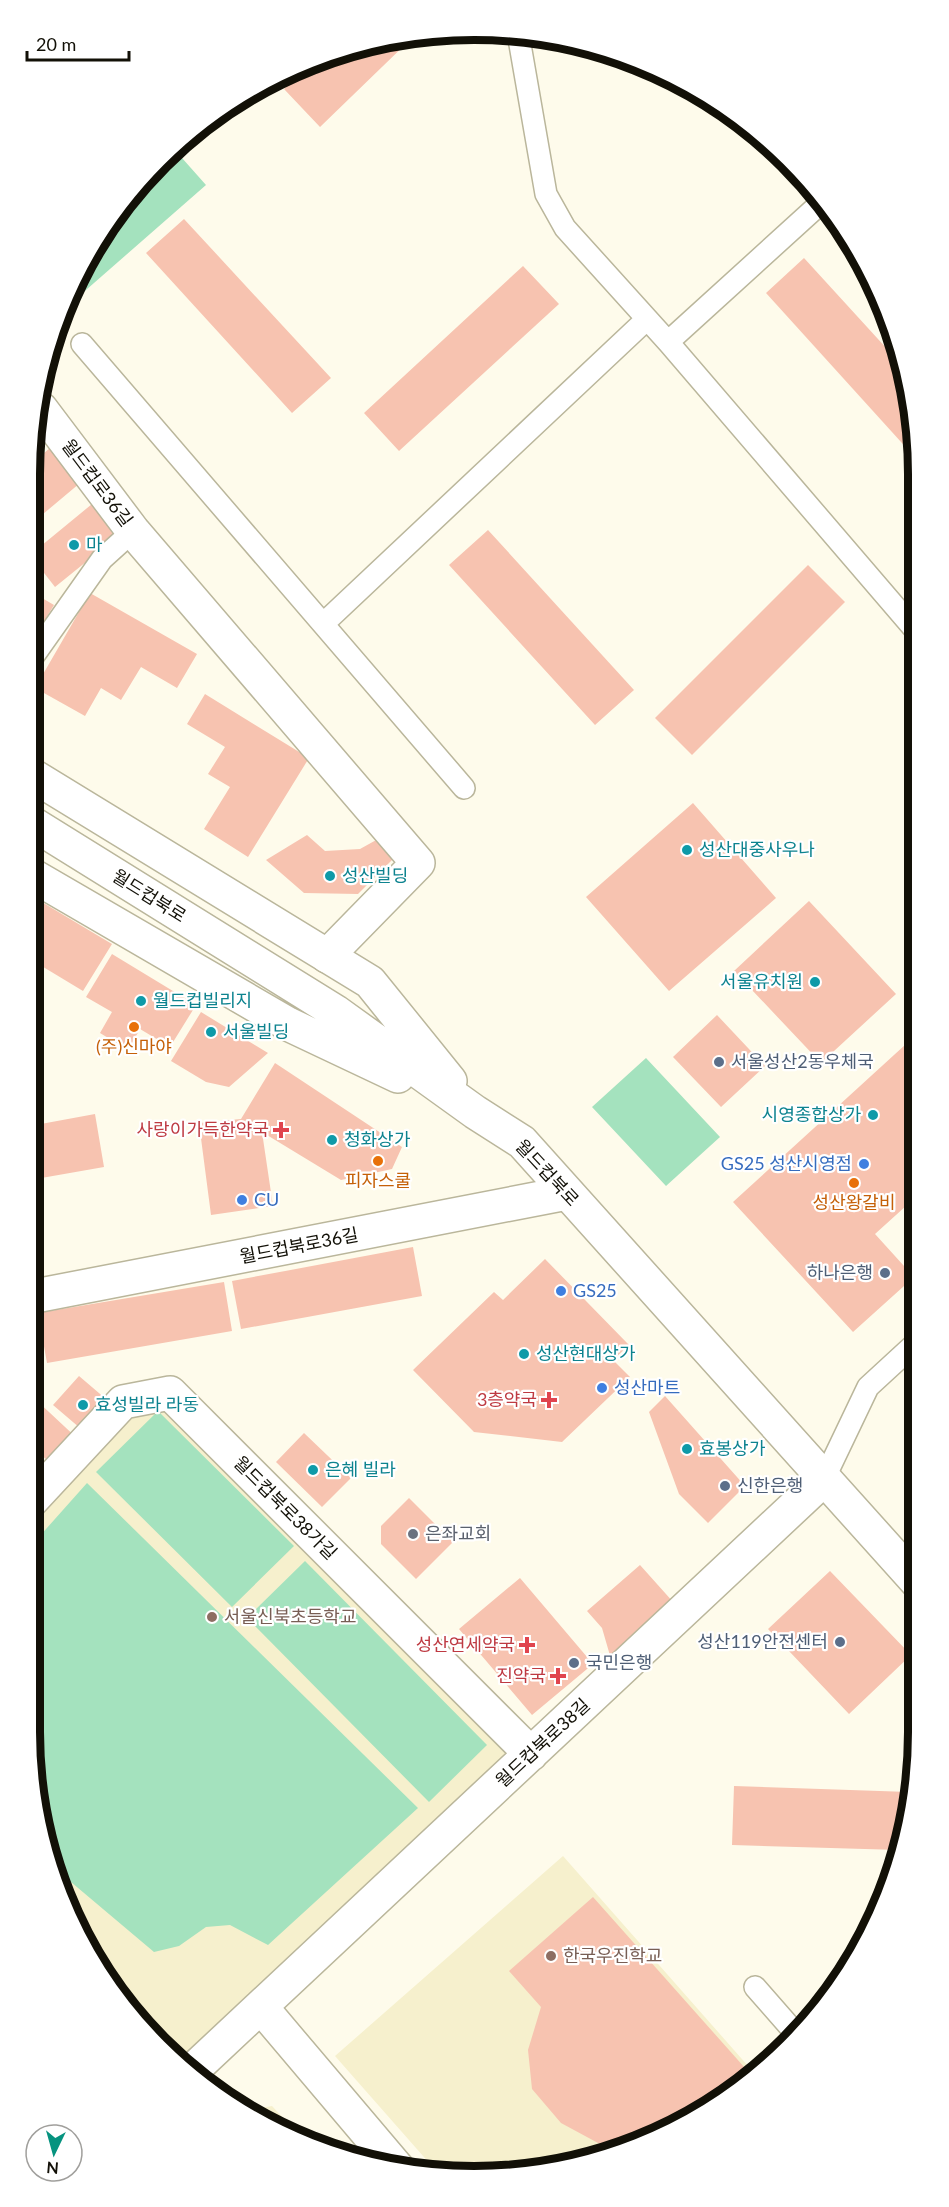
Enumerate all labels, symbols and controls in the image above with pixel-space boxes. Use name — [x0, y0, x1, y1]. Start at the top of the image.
scale bar — [27, 24, 129, 62]
text: 20 m — [36, 33, 76, 55]
street label: 월드컵로36길 — [58, 434, 138, 530]
place label: 마 — [86, 533, 103, 555]
marker: 마 — [67, 538, 81, 552]
place label: 성산대중사우나 — [699, 838, 815, 860]
marker: 성산대중사우나 — [680, 843, 694, 857]
street label: 월드컵북로 — [109, 864, 190, 926]
place label: 성산빌딩 — [342, 864, 408, 886]
marker: 성산빌딩 — [323, 869, 337, 883]
place label: 서울유치원 — [720, 970, 803, 992]
marker: 서울유치원 — [808, 975, 822, 989]
place label: 월드컵빌리지 — [153, 989, 252, 1011]
marker: 월드컵빌리지 — [134, 994, 148, 1008]
marker: (주)신마야 — [127, 1020, 141, 1034]
place label: 서울빌딩 — [223, 1020, 289, 1042]
marker: 서울빌딩 — [204, 1025, 218, 1039]
place label: (주)신마야 — [96, 1035, 172, 1057]
place label: 서울성산2동우체국 — [731, 1050, 874, 1072]
marker: 서울성산2동우체국 — [712, 1055, 726, 1069]
place label: 시영종합상가 — [762, 1103, 861, 1125]
marker: 시영종합상가 — [866, 1108, 880, 1122]
place label: 사랑이가득한약국 — [137, 1118, 269, 1140]
marker: 사랑이가득한약국 — [274, 1123, 288, 1137]
place label: 청화상가 — [344, 1128, 411, 1150]
marker: 청화상가 — [325, 1133, 339, 1147]
street label: 월드컵북로 — [511, 1135, 584, 1210]
place label: GS25 성산시영점 — [721, 1152, 852, 1174]
marker: 피자스쿨 — [371, 1154, 385, 1168]
marker: GS25 성산시영점 — [857, 1157, 871, 1171]
place label: 피자스쿨 — [345, 1169, 411, 1191]
marker: 성산왕갈비 — [847, 1176, 861, 1190]
place label: CU — [254, 1188, 279, 1210]
place label: 성산왕갈비 — [813, 1191, 895, 1213]
marker: CU — [235, 1193, 249, 1207]
street label: 월드컵북로36길 — [238, 1223, 360, 1267]
place label: 하나은행 — [807, 1261, 873, 1283]
marker: 하나은행 — [878, 1266, 892, 1280]
place label: GS25 — [573, 1279, 617, 1301]
marker: GS25 — [554, 1284, 568, 1298]
place label: 성산현대상가 — [536, 1342, 636, 1364]
marker: 성산현대상가 — [517, 1347, 531, 1361]
place label: 성산마트 — [614, 1376, 680, 1398]
marker: 성산마트 — [595, 1381, 609, 1395]
place label: 3층약국 — [477, 1388, 537, 1410]
place label: 효성빌라 라동 — [95, 1393, 199, 1415]
marker: 3층약국 — [542, 1393, 556, 1407]
marker: 효성빌라 라동 — [76, 1398, 90, 1412]
place label: 효봉상가 — [699, 1437, 766, 1459]
marker: 효봉상가 — [680, 1442, 694, 1456]
street label: 월드컵북로38가길 — [230, 1451, 342, 1563]
place label: 은혜 빌라 — [325, 1458, 396, 1480]
marker: 은혜 빌라 — [306, 1463, 320, 1477]
place label: 신한은행 — [737, 1474, 803, 1496]
marker: 신한은행 — [718, 1479, 732, 1493]
place label: 은좌교회 — [425, 1522, 491, 1544]
marker: 은좌교회 — [406, 1527, 420, 1541]
place label: 서울신북초등학교 — [224, 1605, 356, 1627]
marker: 서울신북초등학교 — [205, 1610, 219, 1624]
place label: 성산119안전센터 — [697, 1630, 828, 1652]
place label: 성산연세약국 — [416, 1633, 515, 1655]
marker: 성산119안전센터 — [833, 1635, 847, 1649]
marker: 성산연세약국 — [520, 1638, 534, 1652]
place label: 국민은행 — [586, 1651, 652, 1673]
marker: 국민은행 — [567, 1656, 581, 1670]
place label: 진약국 — [496, 1664, 546, 1686]
marker: 진약국 — [551, 1669, 565, 1683]
street label: 월드컵북로38길 — [491, 1693, 594, 1791]
place label: 한국우진학교 — [563, 1944, 662, 1966]
marker: 한국우진학교 — [544, 1949, 558, 1963]
north arrow — [24, 2123, 84, 2183]
text: N — [46, 2158, 60, 2178]

